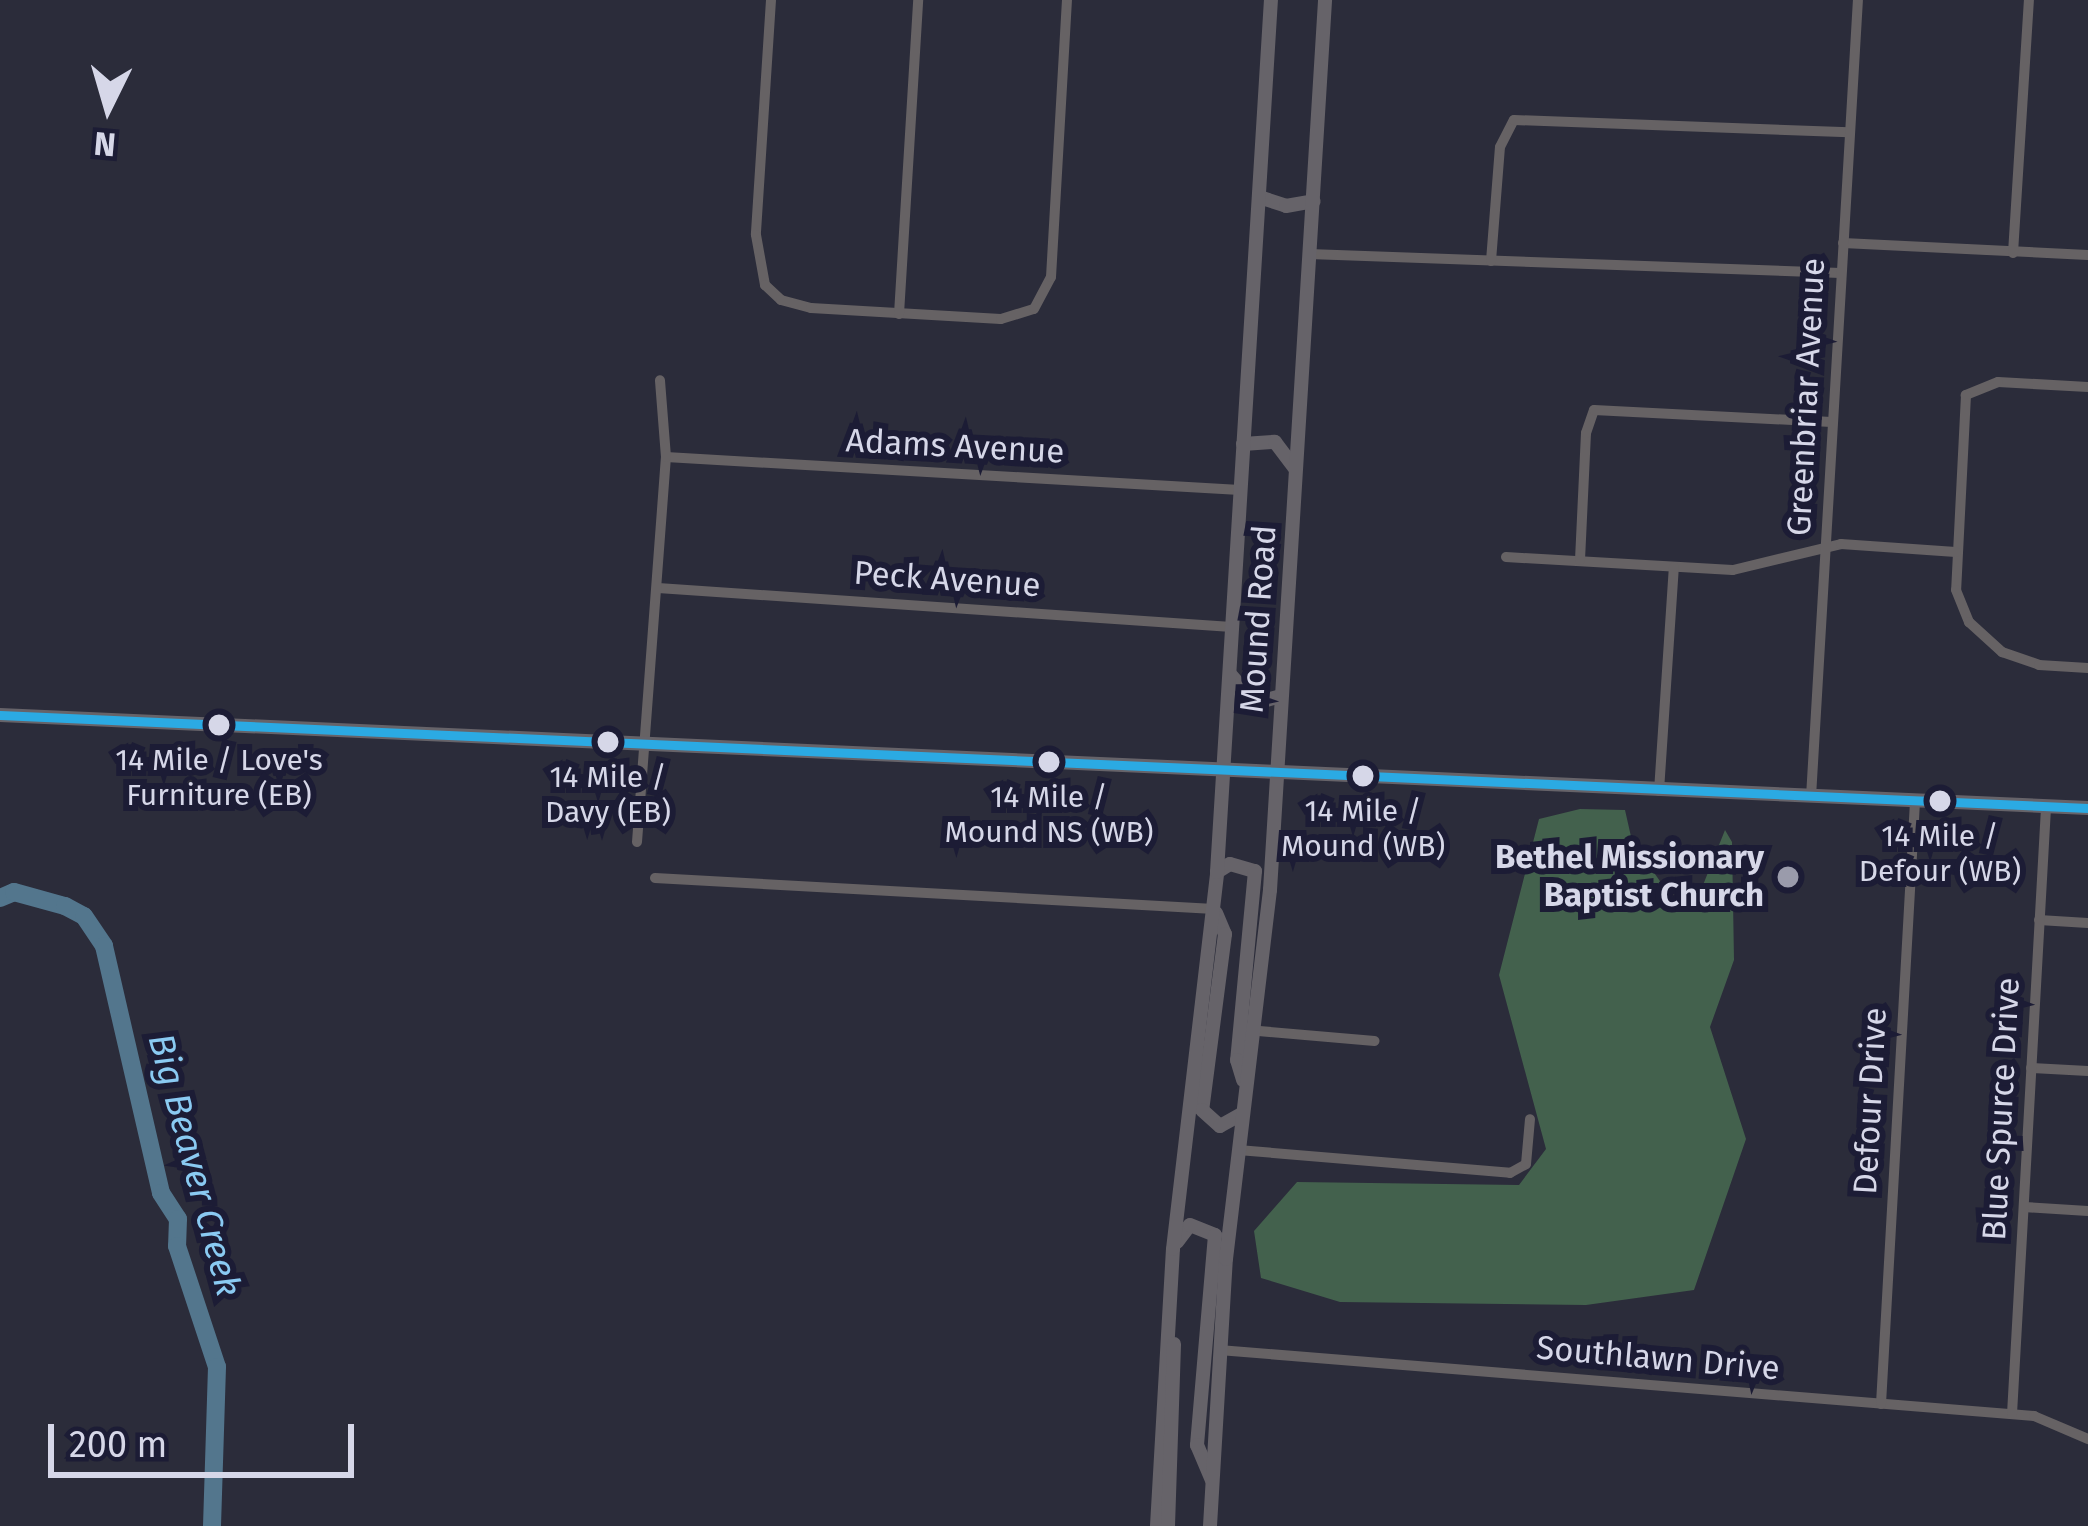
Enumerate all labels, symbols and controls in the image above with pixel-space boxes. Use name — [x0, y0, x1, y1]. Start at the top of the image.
north arrow — [48, 48, 168, 168]
text: N — [92, 123, 118, 165]
street label: Greenbriar Avenue — [1780, 257, 1834, 537]
street label: Adams Avenue — [845, 422, 1065, 472]
street label: Mound Road — [1233, 524, 1285, 714]
street label: Peck Avenue — [852, 554, 1042, 606]
marker: 14 Mile / Love's Furniture (EB) — [208, 714, 230, 736]
marker: 14 Mile / Davy (EB) — [597, 731, 619, 753]
place label: 14 Mile / Love's Furniture (EB) — [115, 742, 323, 813]
marker: 14 Mile / Mound NS (WB) — [1038, 751, 1060, 773]
place label: 14 Mile / Davy (EB) — [545, 759, 671, 830]
marker: 14 Mile / Mound (WB) — [1352, 765, 1374, 787]
place label: 14 Mile / Mound NS (WB) — [944, 779, 1154, 850]
marker: 14 Mile / Defour (WB) — [1929, 790, 1951, 812]
place label: 14 Mile / Mound (WB) — [1281, 793, 1445, 864]
place label: 14 Mile / Defour (WB) — [1859, 818, 2021, 888]
place label: Bethel Missionary Baptist Church — [1495, 838, 1764, 916]
marker: Bethel Missionary Baptist Church — [1775, 864, 1801, 890]
street label: Blue Spurce Drive — [1975, 976, 2029, 1242]
street label: Defour Drive — [1846, 1006, 1896, 1196]
water label: Big Beaver Creek — [138, 1029, 250, 1301]
street label: Southlawn Drive — [1535, 1329, 1781, 1389]
scale bar — [54, 1400, 360, 1474]
text: 200 m — [69, 1423, 167, 1467]

